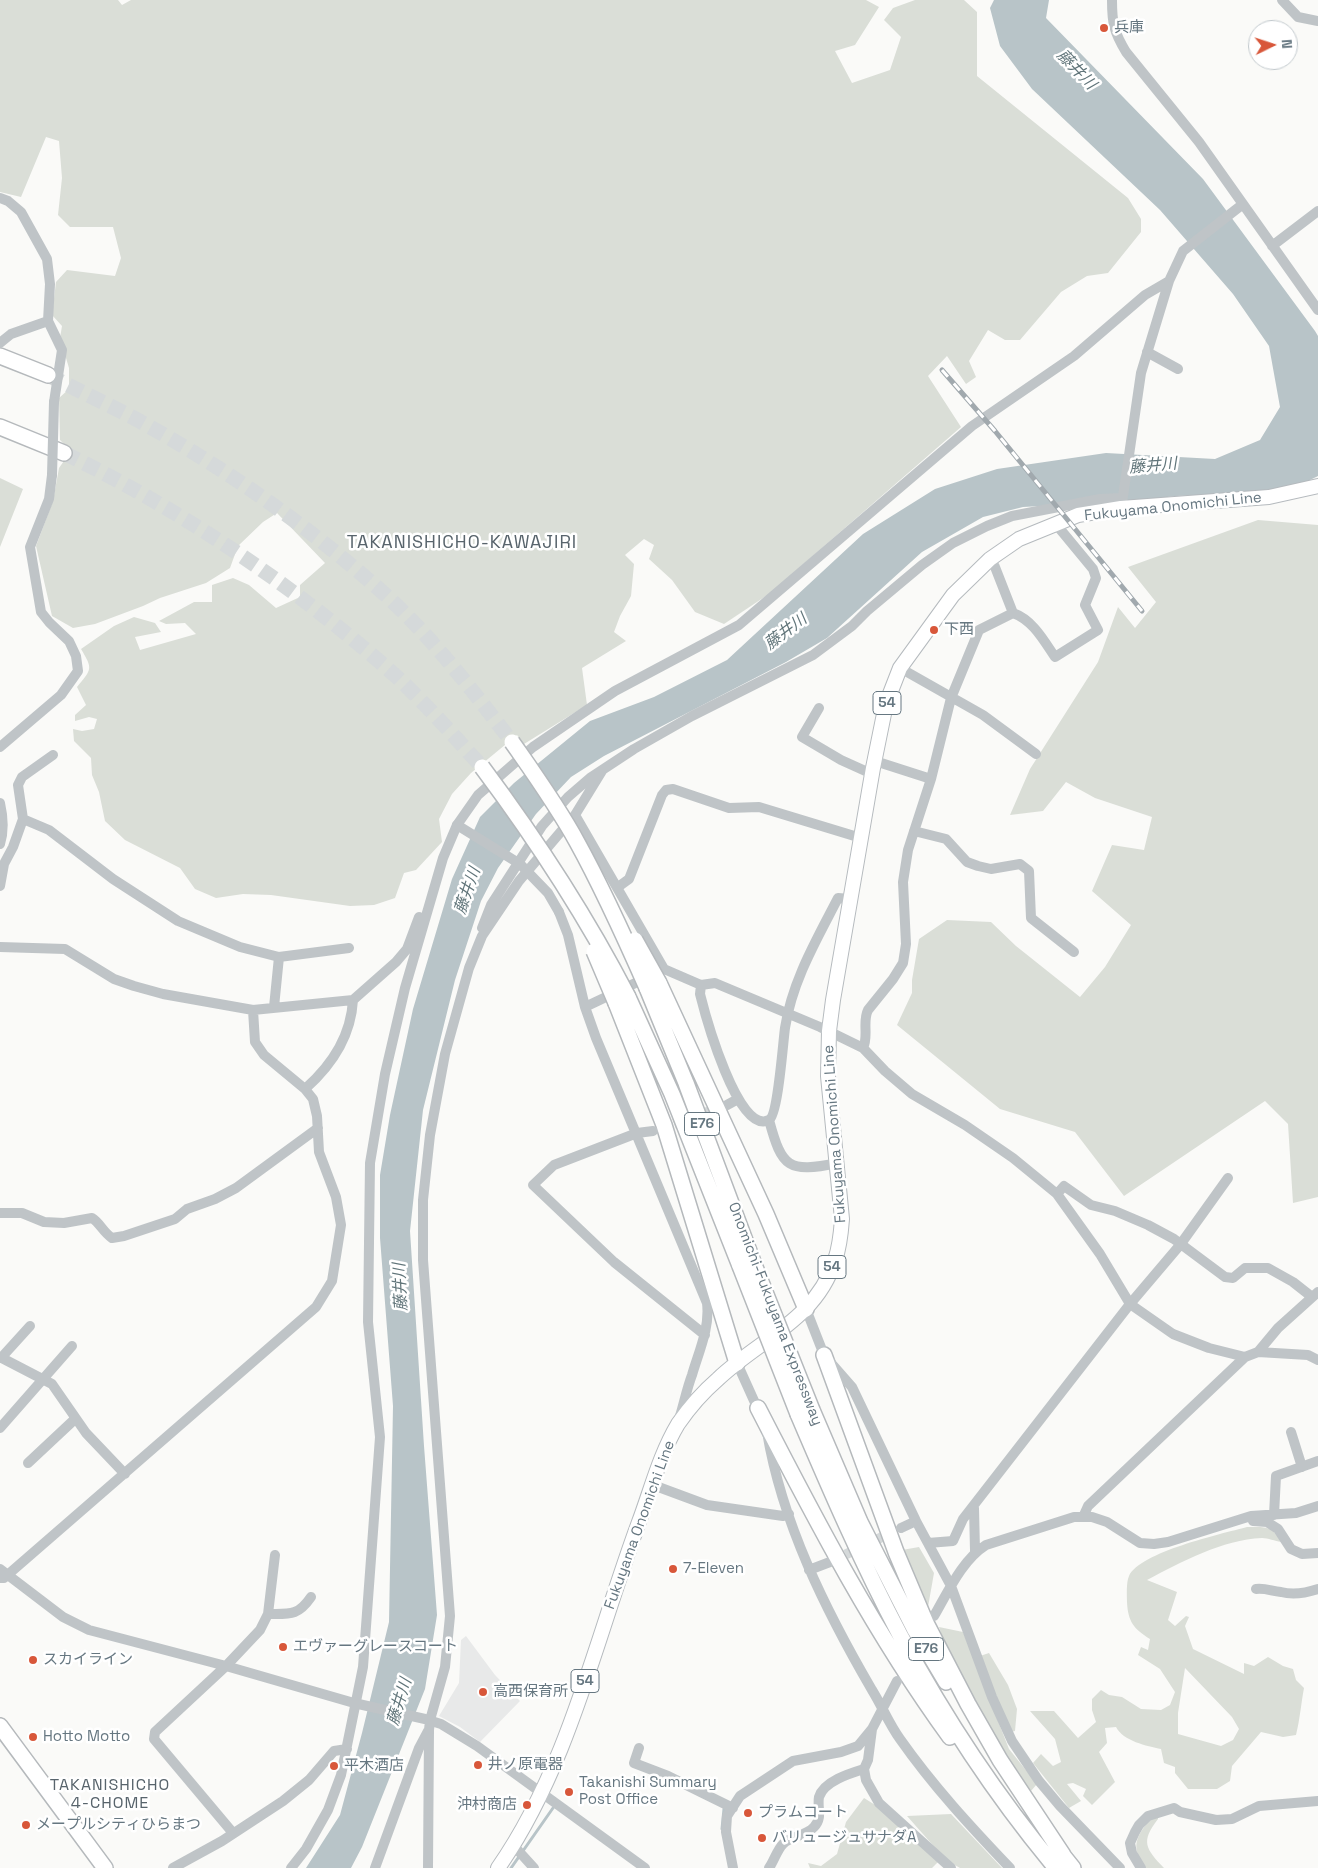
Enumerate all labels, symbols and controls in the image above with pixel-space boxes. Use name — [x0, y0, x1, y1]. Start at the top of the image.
place label: 兵庫 — [1114, 19, 1144, 37]
north arrow — [1248, 20, 1298, 70]
marker: 兵庫 — [1098, 22, 1110, 34]
text: N — [1278, 39, 1296, 49]
water label: 藤井川 — [1052, 46, 1100, 94]
water label: 藤井川 — [1128, 454, 1178, 478]
street label: Fukuyama Onomichi Line — [1083, 489, 1263, 525]
district label: TAKANISHICHO-KAWAJIRI — [344, 532, 580, 554]
water label: 藤井川 — [761, 610, 811, 654]
place label: 下西 — [944, 621, 974, 639]
marker: 下西 — [928, 624, 940, 636]
road number: 54 — [873, 691, 901, 714]
water label: 藤井川 — [451, 865, 485, 917]
street label: Fukuyama Onomichi Line — [820, 1044, 850, 1224]
road number: E76 — [684, 1112, 720, 1136]
street label: Onomichi-Fukuyama Expressway — [724, 1200, 826, 1428]
road number: 54 — [818, 1256, 846, 1278]
water label: 藤井川 — [390, 1263, 412, 1311]
street label: Fukuyama Onomichi Line — [601, 1438, 679, 1612]
place label: 7-Eleven — [683, 1560, 744, 1578]
marker: 7-Eleven — [667, 1563, 679, 1575]
place label: エヴァーグレースコート — [293, 1638, 458, 1656]
road number: E76 — [908, 1638, 944, 1660]
marker: エヴァーグレースコート — [277, 1641, 289, 1653]
place label: スカイライン — [43, 1651, 133, 1669]
marker: スカイライン — [27, 1654, 39, 1666]
road number: 54 — [571, 1670, 599, 1692]
water label: 藤井川 — [384, 1676, 416, 1728]
place label: 高西保育所 — [493, 1683, 568, 1701]
marker: 高西保育所 — [477, 1686, 489, 1698]
place label: Hotto Motto — [43, 1728, 130, 1746]
marker: Hotto Motto — [27, 1731, 39, 1743]
place label: 井ノ原電器 — [488, 1756, 563, 1774]
place label: 平木酒店 — [344, 1757, 404, 1775]
marker: 井ノ原電器 — [472, 1759, 484, 1771]
marker: 平木酒店 — [328, 1760, 340, 1772]
place label: Takanishi Summary Post Office — [579, 1774, 717, 1809]
district label: TAKANISHICHO 4-CHOME — [48, 1776, 172, 1814]
marker: Takanishi Summary Post Office — [563, 1786, 575, 1798]
place label: 沖村商店 — [457, 1796, 517, 1814]
marker: 沖村商店 — [521, 1799, 533, 1811]
place label: プラムコート — [758, 1804, 848, 1822]
marker: プラムコート — [742, 1807, 754, 1819]
place label: メープルシティひらまつ — [36, 1816, 201, 1834]
marker: メープルシティひらまつ — [20, 1819, 32, 1831]
place label: バリュージュサナダA — [772, 1829, 916, 1847]
marker: バリュージュサナダA — [756, 1832, 768, 1844]

